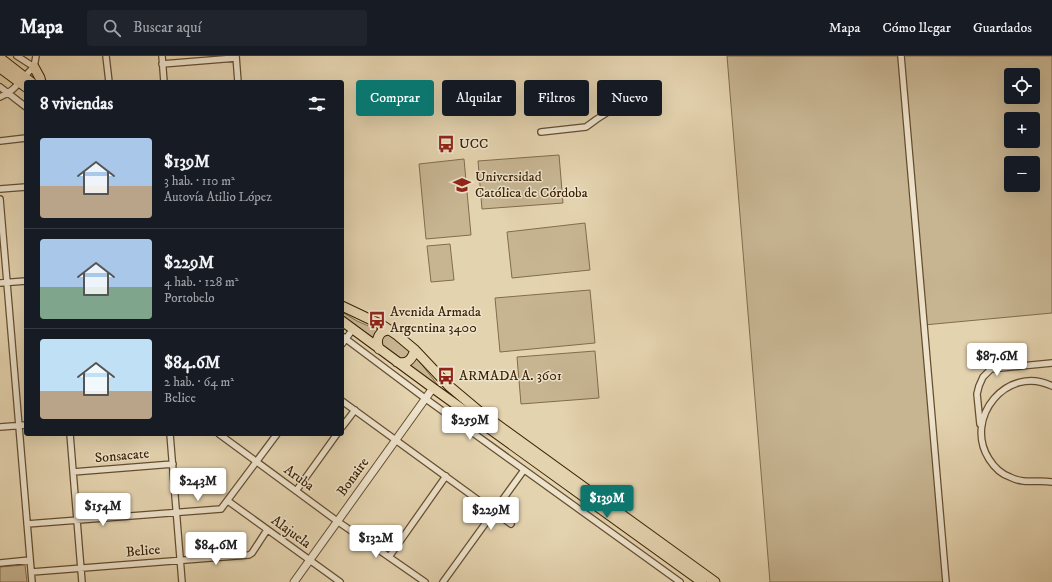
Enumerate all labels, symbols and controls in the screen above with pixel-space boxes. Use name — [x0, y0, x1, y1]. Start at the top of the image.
search box — [87, 10, 367, 46]
text: Mapa — [20, 16, 63, 39]
icon: search — [101, 17, 123, 39]
text: Buscar aquí — [133, 18, 201, 37]
text: Mapa — [829, 19, 860, 37]
text: Cómo llegar — [882, 19, 951, 37]
text: Guardados — [973, 19, 1032, 37]
map controls — [1004, 68, 1040, 192]
button: locate — [1004, 68, 1040, 104]
chip: Comprar — [356, 80, 434, 116]
chip: Alquilar — [442, 80, 516, 116]
chip: Filtros — [524, 80, 589, 116]
chip: Nuevo — [597, 80, 662, 116]
text: 8 viviendas — [40, 93, 113, 115]
icon: filters — [306, 93, 328, 115]
button: + — [1004, 112, 1040, 148]
bus stop icon: UCC — [436, 134, 456, 154]
place label: UCC — [459, 135, 488, 153]
text: $139M — [164, 151, 210, 173]
icon: home — [72, 154, 120, 202]
button: − — [1004, 156, 1040, 192]
place label: Universidad Católica de Córdoba — [475, 168, 588, 202]
text: 3 hab. · 110 m² — [164, 173, 235, 189]
school or university icon: Universidad Católica de Córdoba — [452, 175, 472, 195]
text: Autovía Atilio López — [164, 189, 272, 205]
text: $229M — [164, 252, 214, 274]
icon: home — [72, 255, 120, 303]
text: 4 hab. · 128 m² — [164, 274, 239, 290]
text: Portobelo — [164, 290, 215, 306]
place label: Avenida Armada Argentina 3400 — [390, 303, 481, 337]
bus stop icon: Avenida Armada Argentina 3400 — [367, 310, 387, 330]
pin: $87.6M — [964, 343, 1030, 377]
text: $87.6M — [976, 348, 1018, 364]
text: $84.6M — [164, 352, 220, 374]
icon: home — [72, 355, 120, 403]
bus stop icon: ARMADA A. 3601 — [436, 366, 456, 386]
place label: ARMADA A. 3601 — [459, 367, 562, 385]
text: 2 hab. · 64 m² — [164, 374, 234, 390]
text: Belice — [164, 390, 196, 406]
pin: $259M — [442, 407, 498, 441]
text: $259M — [451, 412, 489, 428]
street label: Sonsacate — [94, 445, 150, 467]
street label: Bonaire — [333, 454, 373, 500]
street label: Aruba — [280, 461, 318, 495]
pin: $243M — [170, 468, 226, 502]
text: $243M — [179, 473, 217, 489]
pin: $139M — [579, 485, 635, 519]
text: $139M — [589, 490, 625, 506]
pin: $154M — [75, 493, 131, 527]
pin: $229M — [463, 497, 519, 531]
text: $154M — [85, 498, 121, 514]
text: $229M — [472, 502, 510, 518]
street label: Alajuela — [267, 511, 315, 553]
pin: $132M — [348, 525, 404, 559]
text: $132M — [359, 530, 393, 546]
pin: $84.6M — [183, 532, 249, 566]
text: $84.6M — [194, 537, 238, 553]
street label: Belice — [125, 541, 161, 561]

